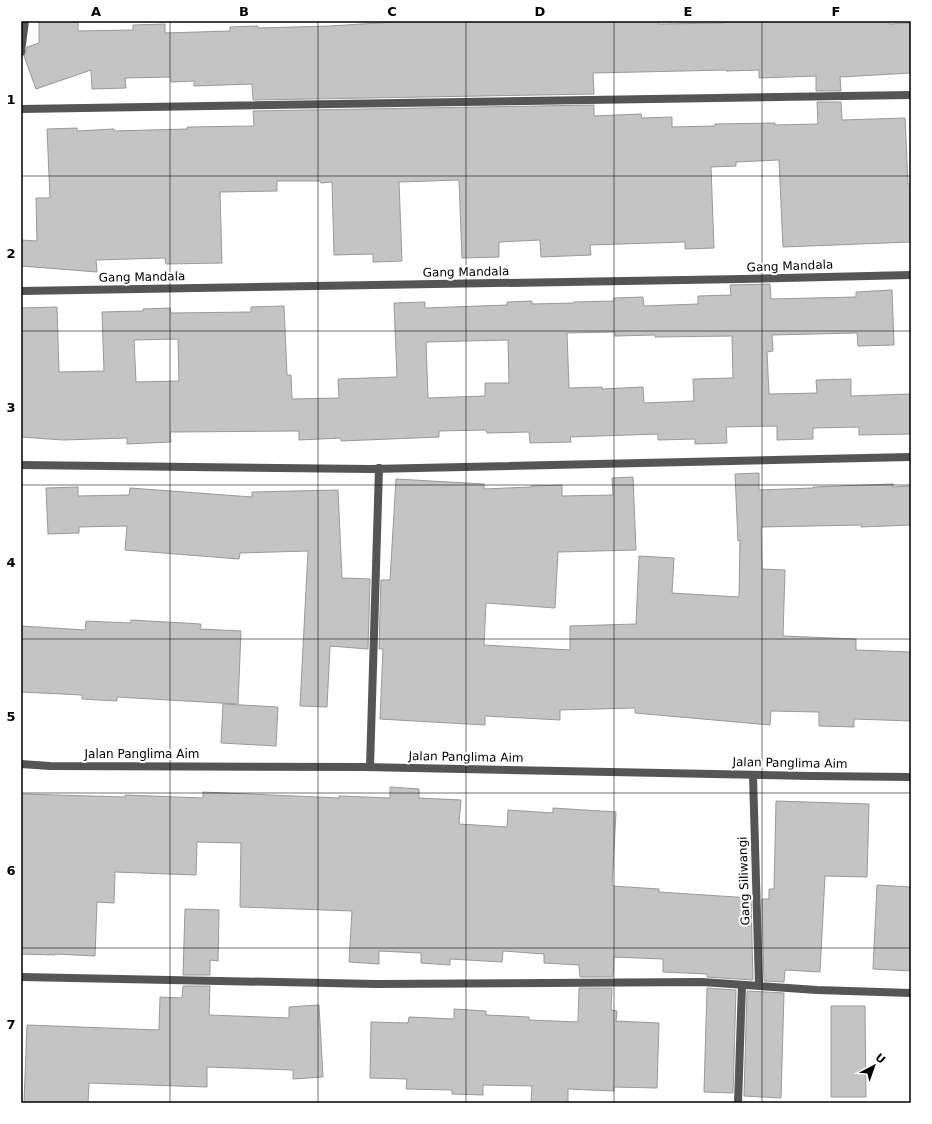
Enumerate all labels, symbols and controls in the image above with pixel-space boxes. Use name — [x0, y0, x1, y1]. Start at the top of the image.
text: A — [91, 4, 101, 19]
text: B — [239, 4, 249, 19]
text: C — [387, 4, 397, 19]
text: D — [535, 4, 546, 19]
text: E — [684, 4, 692, 19]
text: F — [832, 4, 840, 19]
text: 1 — [6, 92, 16, 107]
text: 2 — [6, 246, 16, 261]
street label: Gang Mandala — [746, 257, 834, 275]
street label: Gang Mandala — [423, 264, 509, 280]
street label: Gang Mandala — [99, 269, 185, 285]
text: 3 — [6, 400, 16, 415]
text: 4 — [6, 555, 16, 570]
text: 5 — [6, 709, 16, 724]
street label: Jalan Panglima Aim — [83, 747, 200, 761]
street label: Jalan Panglima Aim — [407, 749, 524, 765]
street label: Jalan Panglima Aim — [731, 755, 848, 771]
street label: Gang Siliwangi — [735, 836, 753, 926]
text: 6 — [6, 863, 16, 878]
text: 7 — [6, 1017, 16, 1032]
north arrow — [854, 1046, 894, 1086]
text: U — [873, 1051, 888, 1067]

